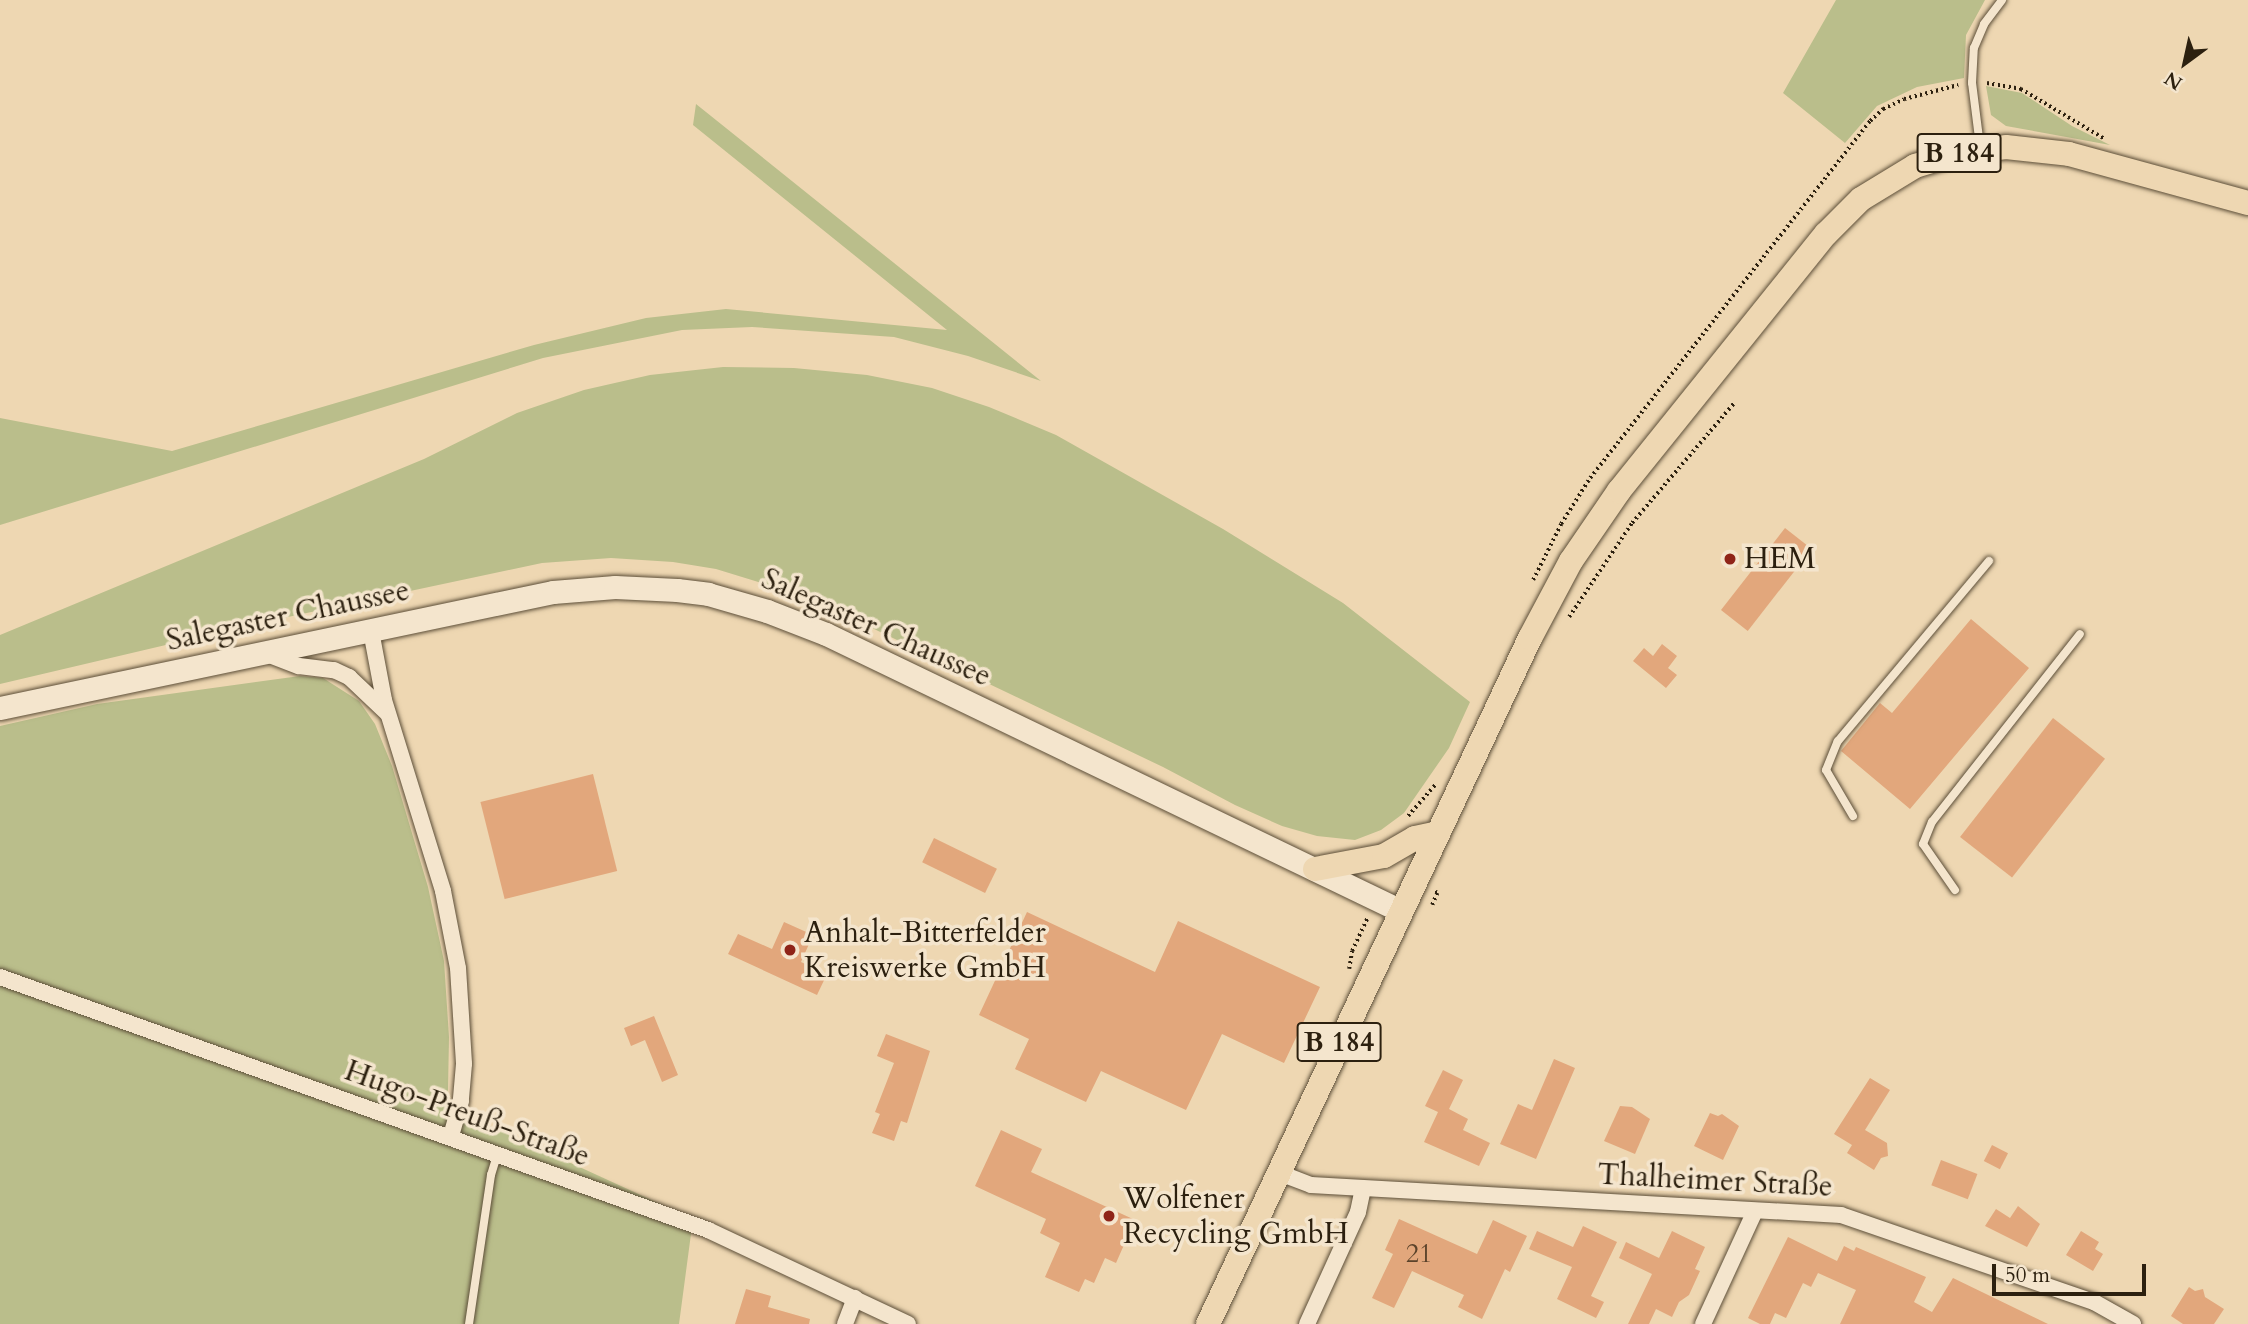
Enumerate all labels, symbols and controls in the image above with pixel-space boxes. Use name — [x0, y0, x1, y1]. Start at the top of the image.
north arrow — [2150, 28, 2220, 98]
text: N — [2160, 65, 2188, 96]
road number: B 184 — [1915, 128, 2003, 178]
place label: HEM — [1744, 541, 1816, 577]
marker: HEM — [1722, 551, 1738, 567]
street label: Salegaster Chaussee — [756, 561, 996, 695]
street label: Salegaster Chaussee — [163, 573, 413, 659]
place label: Anhalt-Bitterfelder Kreiswerke GmbH — [804, 915, 1046, 986]
marker: Anhalt-Bitterfelder Kreiswerke GmbH — [782, 942, 798, 958]
road number: B 184 — [1295, 1018, 1383, 1066]
street label: Hugo-Preuß-Straße — [340, 1053, 594, 1175]
street label: Thalheimer Straße — [1596, 1157, 1834, 1205]
place label: Wolfener Recycling GmbH — [1123, 1181, 1349, 1252]
marker: Wolfener Recycling GmbH — [1101, 1208, 1117, 1224]
house number: 21 — [1406, 1238, 1432, 1270]
scale bar — [1996, 1250, 2150, 1294]
text: 50 m — [2005, 1261, 2050, 1290]

